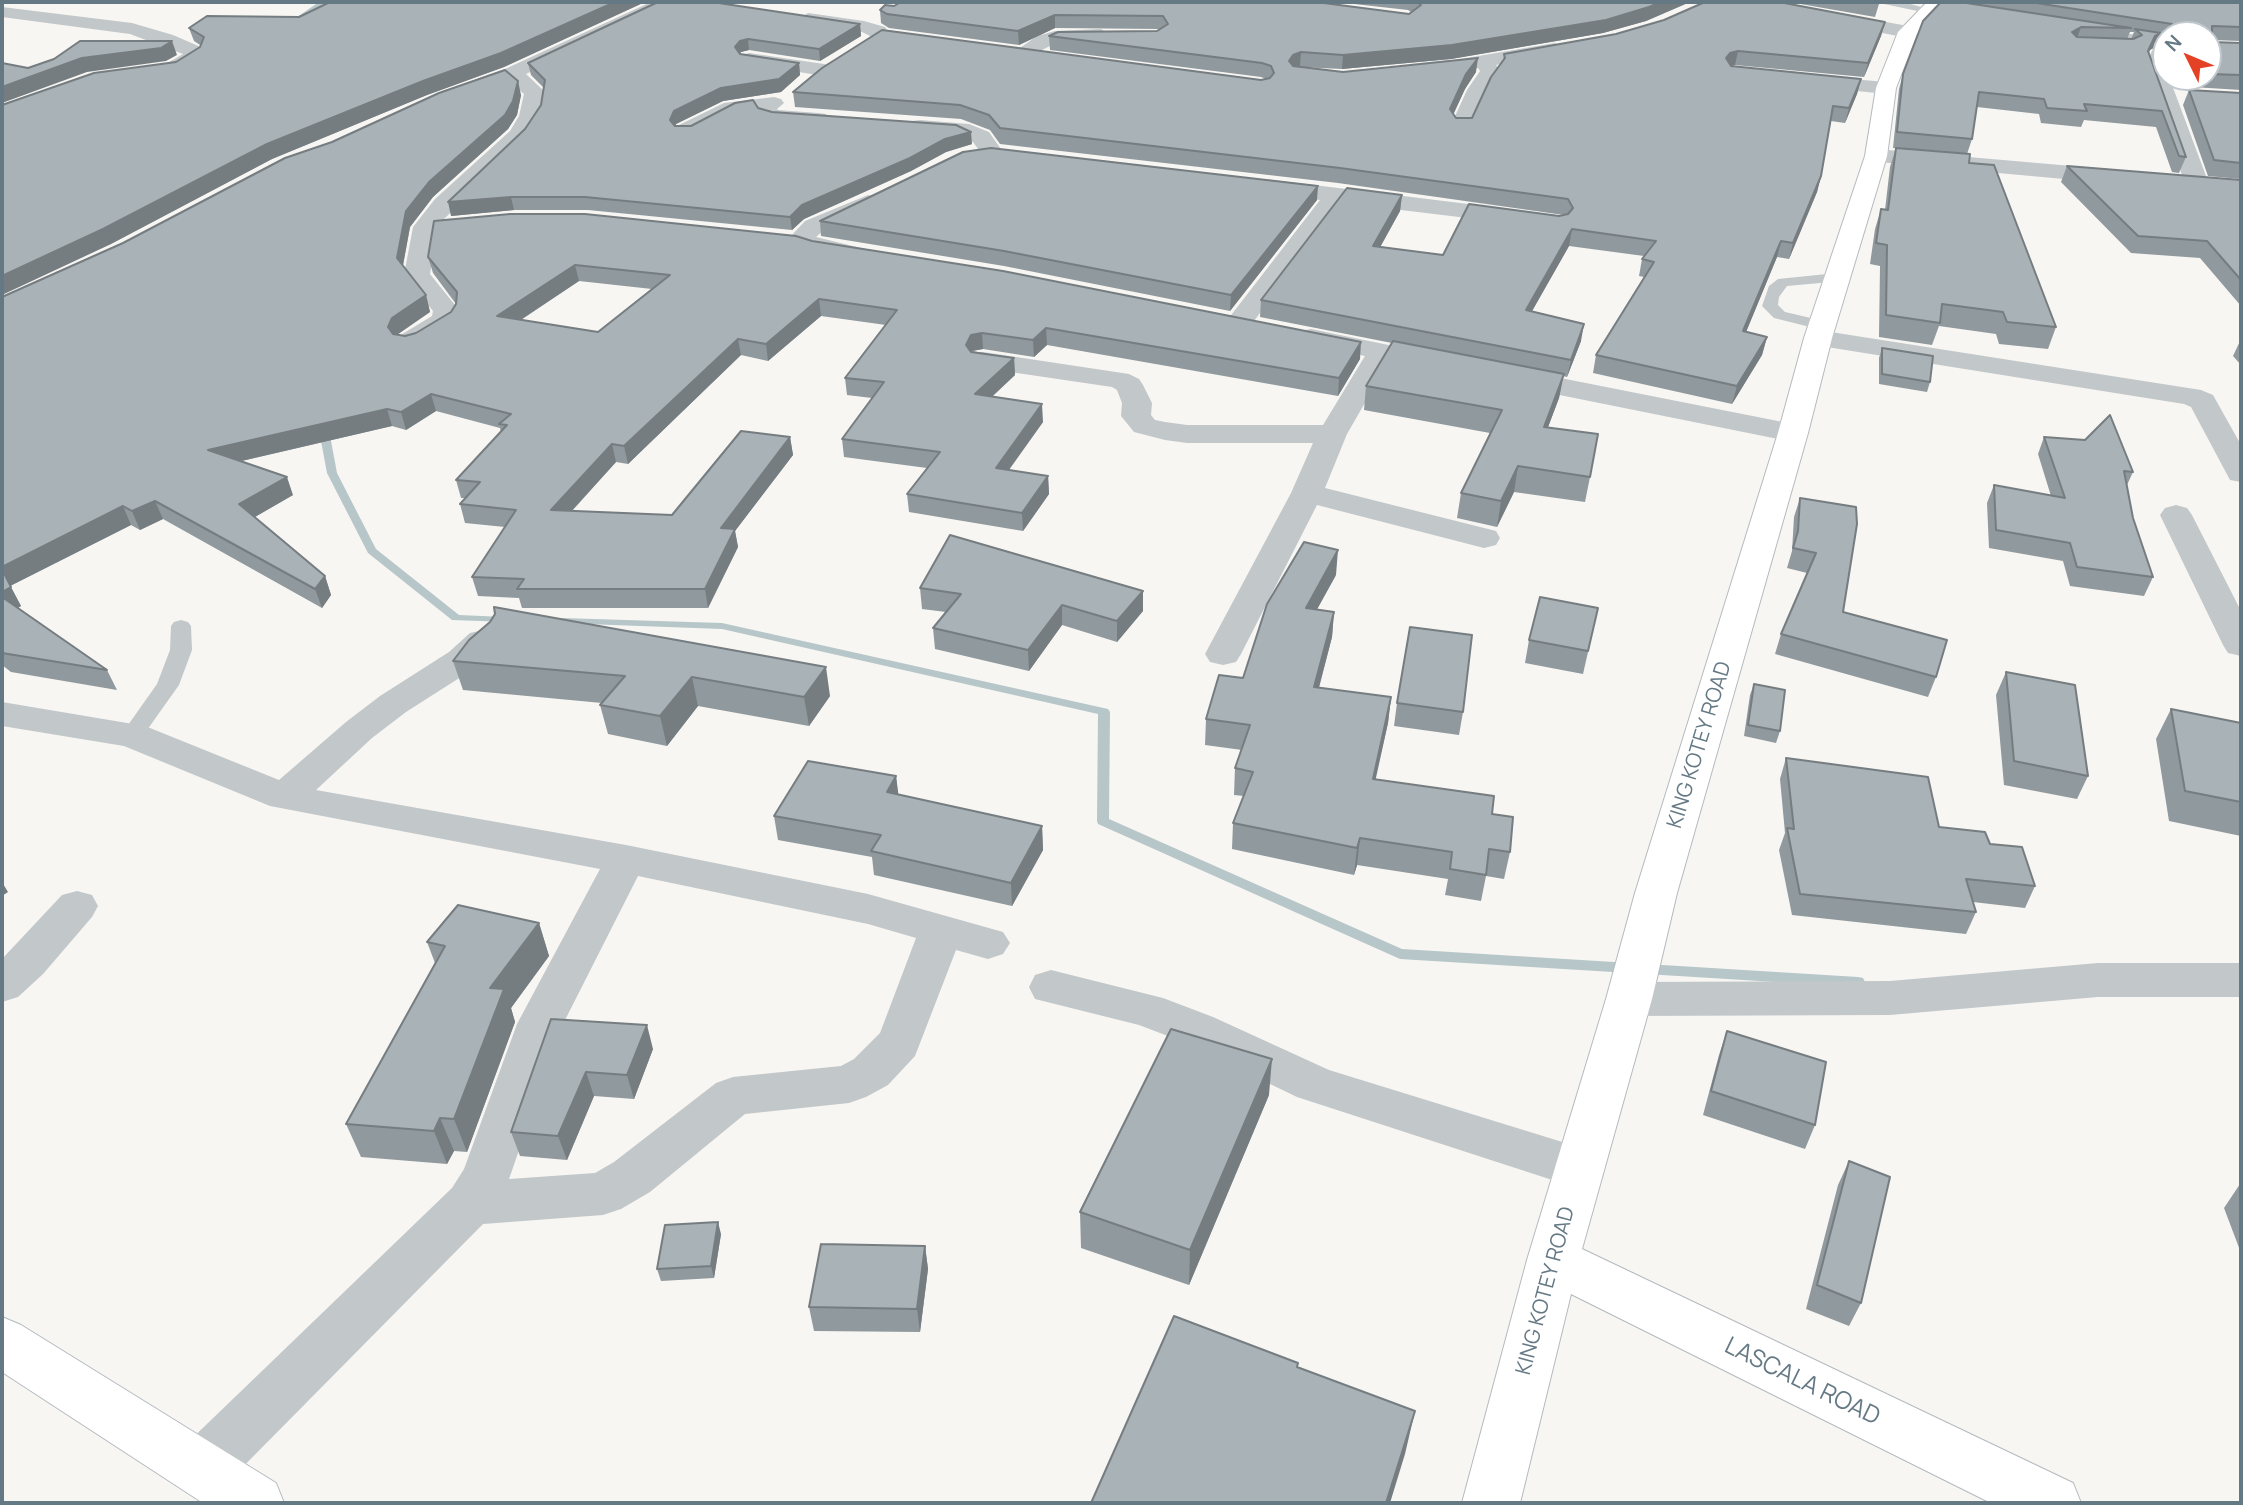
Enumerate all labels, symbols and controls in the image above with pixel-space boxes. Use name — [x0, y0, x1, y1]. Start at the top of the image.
north arrow — [2152, 21, 2222, 91]
text: N — [2159, 29, 2187, 57]
street label: KING KOTEY ROAD — [1663, 659, 1737, 831]
street label: KING KOTEY ROAD — [1511, 1204, 1581, 1378]
street label: LASCALA ROAD — [1720, 1332, 1884, 1432]

